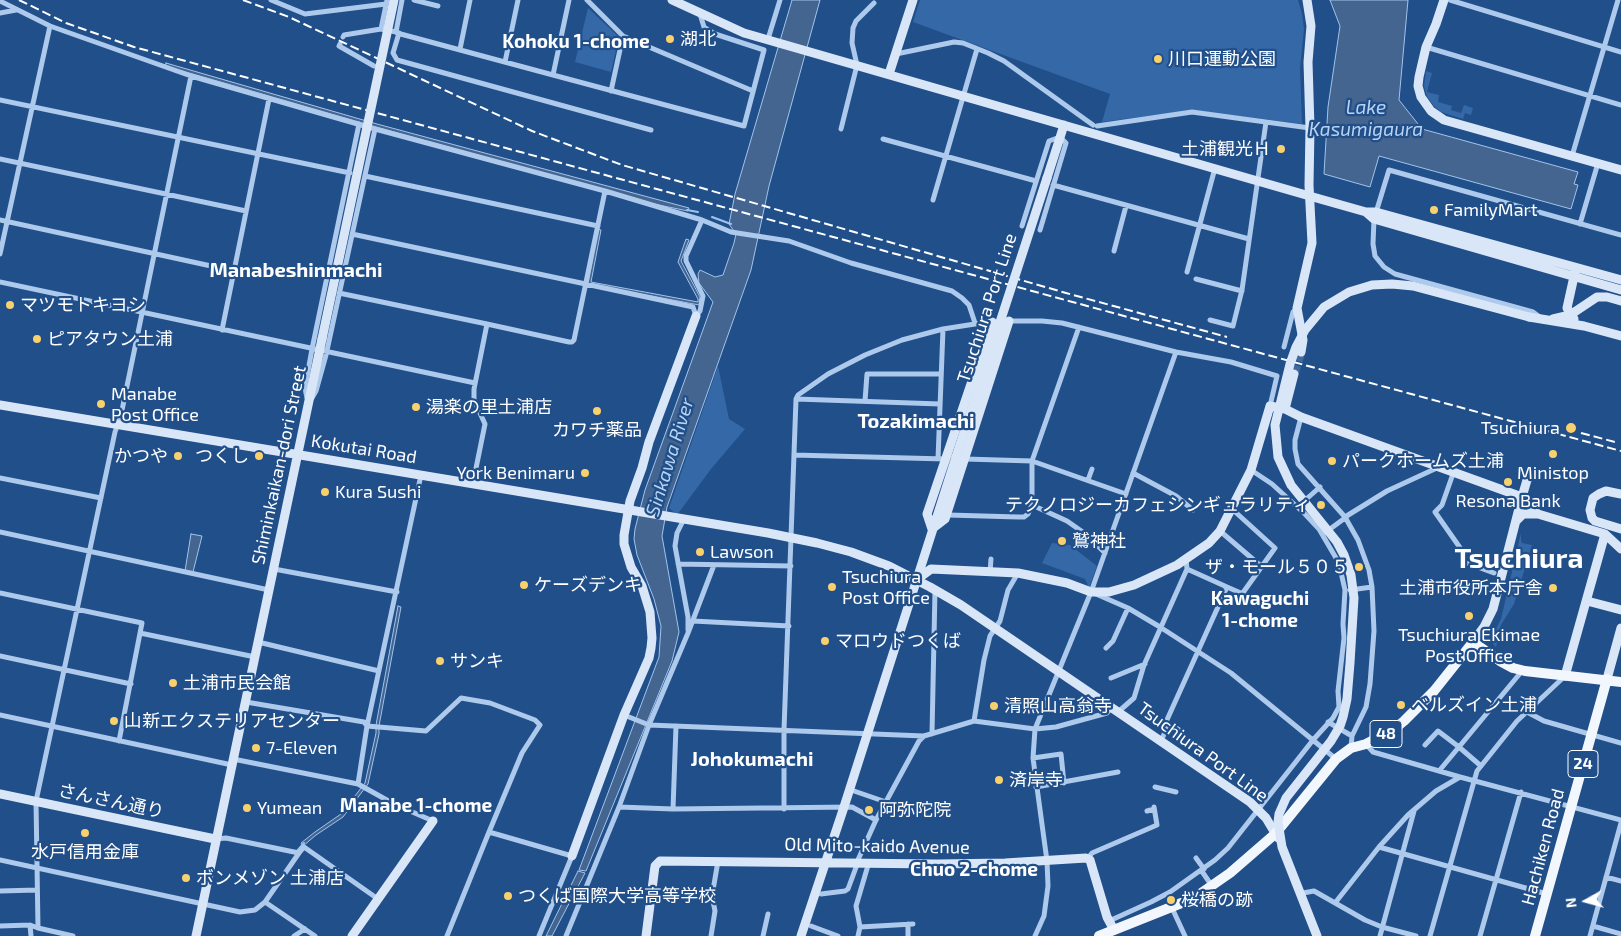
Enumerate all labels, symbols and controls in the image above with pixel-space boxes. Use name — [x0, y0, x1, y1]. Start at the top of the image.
place label: 湖北 — [680, 28, 716, 50]
district label: Kohoku 1-chome — [502, 31, 650, 53]
marker: 湖北 — [664, 33, 676, 45]
place label: 川口運動公園 — [1168, 48, 1276, 70]
marker: 川口運動公園 — [1152, 53, 1164, 65]
water label: Lake Kasumigaura — [1309, 97, 1423, 141]
place label: 土浦観光Ｈ — [1181, 138, 1271, 160]
marker: 土浦観光Ｈ — [1275, 143, 1287, 155]
place label: FamilyMart — [1444, 199, 1538, 221]
marker: FamilyMart — [1428, 204, 1440, 216]
street label: Tsuchiura Port Line — [953, 231, 1021, 385]
district label: Manabeshinmachi — [209, 258, 383, 282]
place label: マツモトキヨシ — [20, 294, 146, 316]
marker: マツモトキヨシ — [4, 299, 16, 311]
place label: ピアタウン土浦 — [47, 328, 173, 350]
marker: ピアタウン土浦 — [31, 333, 43, 345]
street label: Shiminkaikan-dori Street — [247, 363, 311, 567]
place label: Manabe Post Office — [111, 383, 199, 426]
water label: Sinkawa River — [641, 395, 699, 519]
place label: 湯楽の里土浦店 — [426, 396, 552, 418]
marker: Manabe Post Office — [95, 398, 107, 410]
marker: 湯楽の里土浦店 — [410, 401, 422, 413]
marker: カワチ薬品 — [591, 405, 603, 417]
district label: Tozakimachi — [857, 409, 975, 433]
place label: Tsuchiura — [1481, 417, 1560, 439]
place label: カワチ薬品 — [552, 419, 642, 441]
marker: Tsuchiura — [1564, 421, 1578, 435]
street label: Kokutai Road — [310, 430, 418, 468]
place label: かつや — [114, 445, 168, 467]
place label: つくし — [195, 445, 249, 467]
marker: Ministop — [1547, 448, 1559, 460]
marker: かつや — [172, 450, 184, 462]
marker: つくし — [253, 450, 265, 462]
place label: パークホームズ土浦 — [1342, 450, 1504, 472]
marker: パークホームズ土浦 — [1326, 455, 1338, 467]
place label: York Benimaru — [456, 462, 575, 484]
place label: Ministop — [1517, 462, 1589, 484]
marker: York Benimaru — [579, 467, 591, 479]
marker: Resona Bank — [1502, 476, 1514, 488]
place label: Kura Sushi — [335, 481, 421, 503]
marker: Kura Sushi — [319, 486, 331, 498]
place label: Resona Bank — [1455, 490, 1561, 512]
place label: テクノロジーカフェシンギュラリティ — [1005, 494, 1311, 516]
marker: テクノロジーカフェシンギュラリティ — [1315, 499, 1327, 511]
place label: 鷲神社 — [1072, 530, 1126, 552]
marker: 鷲神社 — [1056, 535, 1068, 547]
place label: Lawson — [710, 541, 774, 563]
district label: Tsuchiura — [1455, 542, 1583, 576]
marker: Lawson — [694, 546, 706, 558]
place label: ザ・モール５０５ — [1205, 556, 1349, 578]
marker: ザ・モール５０５ — [1353, 561, 1365, 573]
place label: Tsuchiura Post Office — [842, 566, 930, 608]
place label: ケーズデンキ — [534, 574, 642, 596]
place label: 土浦市役所本庁舎 — [1399, 577, 1543, 599]
marker: ケーズデンキ — [518, 579, 530, 591]
marker: Tsuchiura Post Office — [826, 581, 838, 593]
marker: 土浦市役所本庁舎 — [1547, 582, 1559, 594]
district label: Kawaguchi 1-chome — [1211, 588, 1309, 632]
marker: Tsuchiura Ekimae Post Office — [1463, 610, 1475, 622]
place label: Tsuchiura Ekimae Post Office — [1398, 624, 1540, 666]
place label: マロウドつくば — [835, 630, 961, 652]
marker: マロウドつくば — [819, 635, 831, 647]
place label: サンキ — [450, 650, 504, 672]
marker: サンキ — [434, 655, 446, 667]
place label: 土浦市民会館 — [183, 672, 291, 694]
marker: 土浦市民会館 — [167, 677, 179, 689]
place label: ベルズイン土浦 — [1411, 694, 1537, 716]
place label: 清照山高翁寺 — [1004, 695, 1112, 717]
street label: Tsuchiura Port Line — [1134, 697, 1272, 807]
marker: ベルズイン土浦 — [1395, 699, 1407, 711]
marker: 清照山高翁寺 — [988, 700, 1000, 712]
place label: 山新エクステリアセンター — [124, 710, 340, 732]
marker: 山新エクステリアセンター — [108, 715, 120, 727]
road number: 48 — [1370, 721, 1402, 748]
place label: 7-Eleven — [266, 737, 338, 759]
marker: 7-Eleven — [250, 742, 262, 754]
district label: Johokumachi — [691, 747, 813, 771]
road number: 24 — [1568, 751, 1598, 778]
place label: 済岸寺 — [1009, 769, 1063, 791]
marker: 済岸寺 — [993, 774, 1005, 786]
street label: さんさん通り — [56, 779, 166, 823]
street label: Hachiken Road — [1517, 786, 1569, 908]
district label: Manabe 1-chome — [340, 795, 492, 817]
place label: Yumean — [257, 797, 322, 819]
place label: 阿弥陀院 — [879, 799, 951, 821]
marker: Yumean — [241, 802, 253, 814]
marker: 阿弥陀院 — [863, 804, 875, 816]
marker: 水戸信用金庫 — [79, 827, 91, 839]
street label: Old Mito-kaido Avenue — [784, 834, 970, 858]
place label: 水戸信用金庫 — [31, 841, 139, 863]
district label: Chuo 2-chome — [910, 859, 1038, 881]
place label: ボンメゾン 土浦店 — [196, 867, 344, 889]
marker: ボンメゾン 土浦店 — [180, 872, 192, 884]
north arrow — [1561, 876, 1611, 926]
place label: つくば国際大学高等学校 — [518, 885, 716, 907]
place label: 桜橋の跡 — [1181, 889, 1253, 911]
marker: つくば国際大学高等学校 — [502, 890, 514, 902]
marker: 桜橋の跡 — [1165, 894, 1177, 906]
text: N — [1562, 897, 1580, 909]

